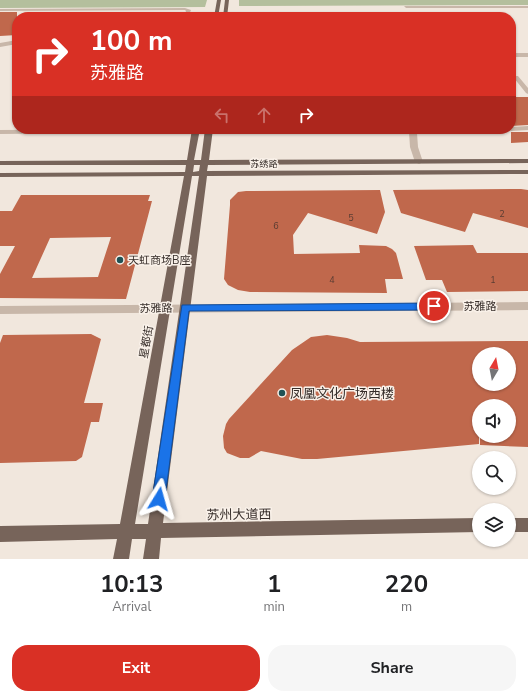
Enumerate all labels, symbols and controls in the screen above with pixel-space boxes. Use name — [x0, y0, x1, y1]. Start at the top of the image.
text: 100 m — [90, 22, 173, 60]
icon: right — [24, 28, 76, 80]
text: 苏雅路 — [90, 61, 144, 85]
icon: left — [211, 104, 233, 126]
icon: ahead — [253, 104, 275, 126]
icon: right — [295, 104, 317, 126]
street label: 苏绣路 — [250, 158, 278, 170]
house number: 2 — [499, 208, 505, 220]
house number: 5 — [348, 212, 354, 224]
house number: 6 — [273, 220, 279, 232]
place label: 天虹商场B座 — [128, 253, 190, 268]
marker: 天虹商场B座 — [115, 255, 125, 265]
house number: 4 — [329, 274, 335, 286]
house number: 1 — [490, 274, 496, 286]
pin — [417, 289, 451, 323]
icon: arrive — [423, 295, 445, 317]
street label: 苏雅路 — [464, 299, 497, 314]
street label: 苏雅路 — [139, 301, 173, 316]
street label: 星都街 — [136, 325, 157, 360]
north arrow — [472, 347, 516, 391]
map controls — [472, 347, 516, 547]
place label: 凤凰文化广场西楼 — [290, 385, 394, 403]
marker: 凤凰文化广场西楼 — [277, 388, 287, 398]
button: sound — [472, 399, 516, 443]
button: search — [472, 451, 516, 495]
position arrow — [138, 478, 180, 520]
button: layers — [472, 503, 516, 547]
street label: 苏州大道西 — [206, 505, 272, 525]
text: 10:13 — [100, 568, 163, 600]
text: 1 — [267, 568, 281, 600]
text: 220 — [385, 568, 428, 600]
text: Arrival — [112, 598, 151, 616]
text: min — [263, 598, 285, 616]
text: m — [401, 598, 412, 616]
button: Exit — [12, 645, 260, 691]
button: Share — [268, 645, 516, 691]

